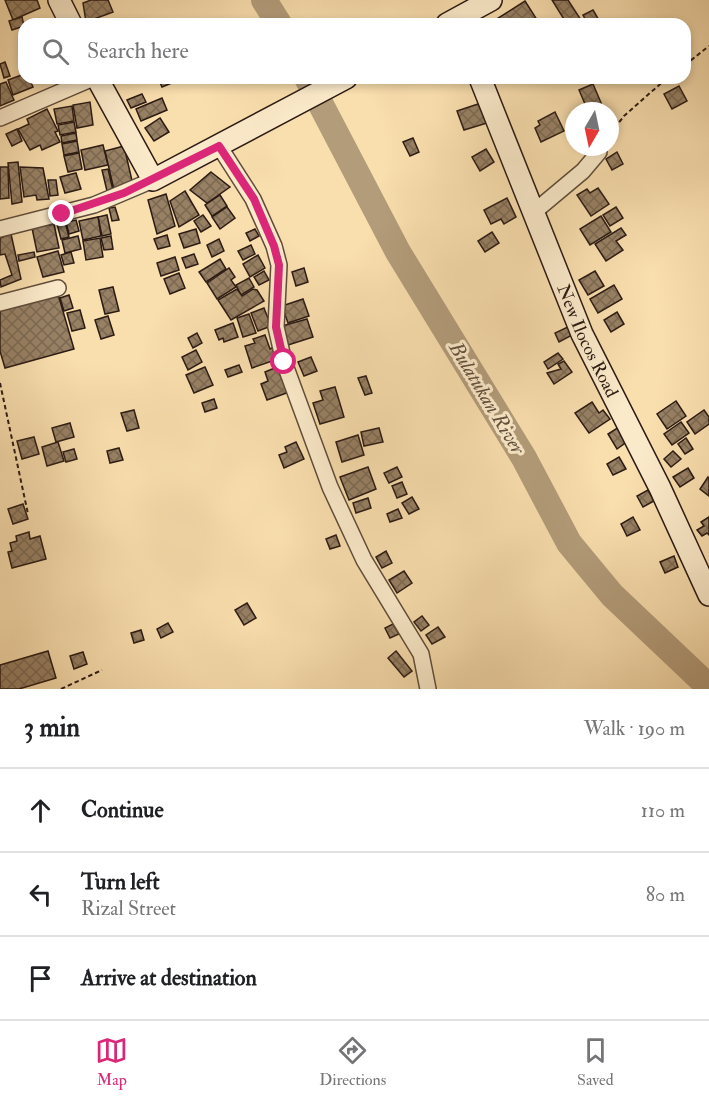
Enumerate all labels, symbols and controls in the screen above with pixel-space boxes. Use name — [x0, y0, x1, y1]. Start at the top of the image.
search box — [18, 18, 691, 84]
icon: search — [39, 35, 72, 68]
text: Search here — [87, 37, 189, 65]
north arrow — [565, 102, 619, 156]
route end — [48, 200, 74, 226]
street label: New Ilocos Road — [552, 281, 624, 401]
water label: Bulatukan River — [443, 336, 531, 460]
route start — [270, 348, 296, 374]
text: 3 min — [24, 712, 80, 744]
text: Walk · 190 m — [584, 716, 685, 741]
icon: ahead — [24, 794, 57, 827]
text: Continue — [81, 796, 164, 824]
text: 110 m — [641, 798, 685, 823]
text: Turn left — [81, 868, 160, 896]
icon: left — [24, 878, 57, 911]
text: 80 m — [646, 882, 685, 907]
text: Rizal Street — [81, 896, 176, 921]
icon: arrive — [24, 962, 57, 995]
text: Arrive at destination — [81, 964, 257, 992]
tab: Map — [95, 1034, 128, 1090]
tab: Directions — [319, 1034, 386, 1090]
tab: Saved — [577, 1034, 614, 1090]

